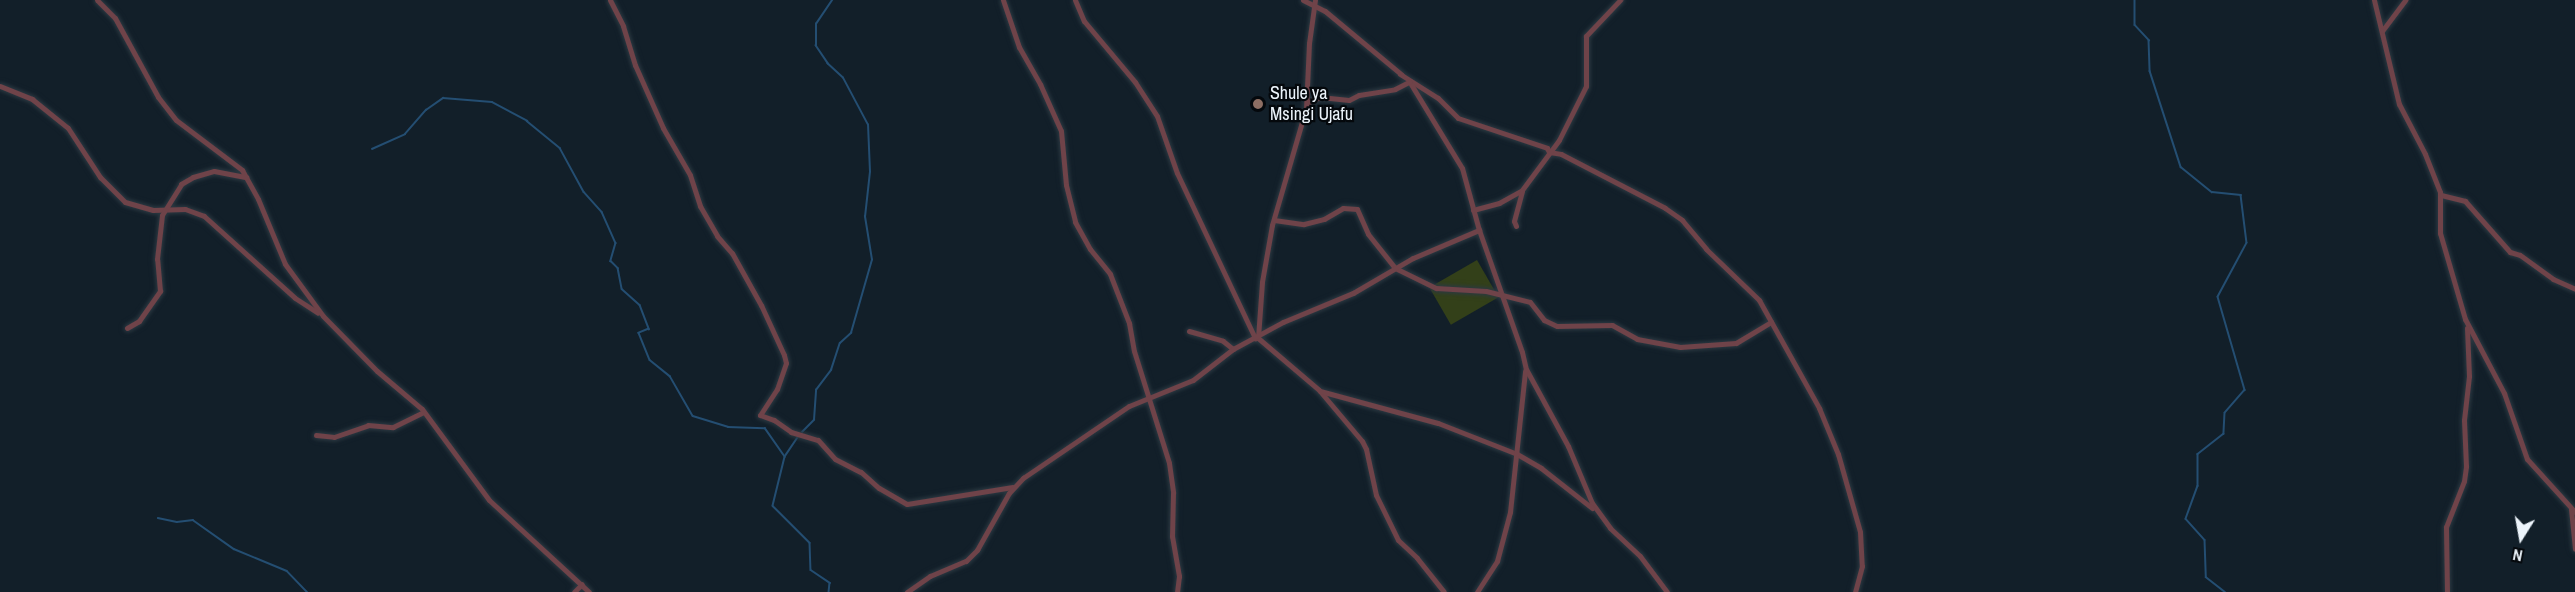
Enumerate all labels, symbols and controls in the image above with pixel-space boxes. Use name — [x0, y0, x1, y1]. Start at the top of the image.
place label: Shule ya Msingi Ujafu — [1270, 83, 1353, 125]
marker: Shule ya Msingi Ujafu — [1251, 97, 1265, 111]
north arrow — [2491, 508, 2551, 568]
text: N — [2511, 544, 2524, 567]

